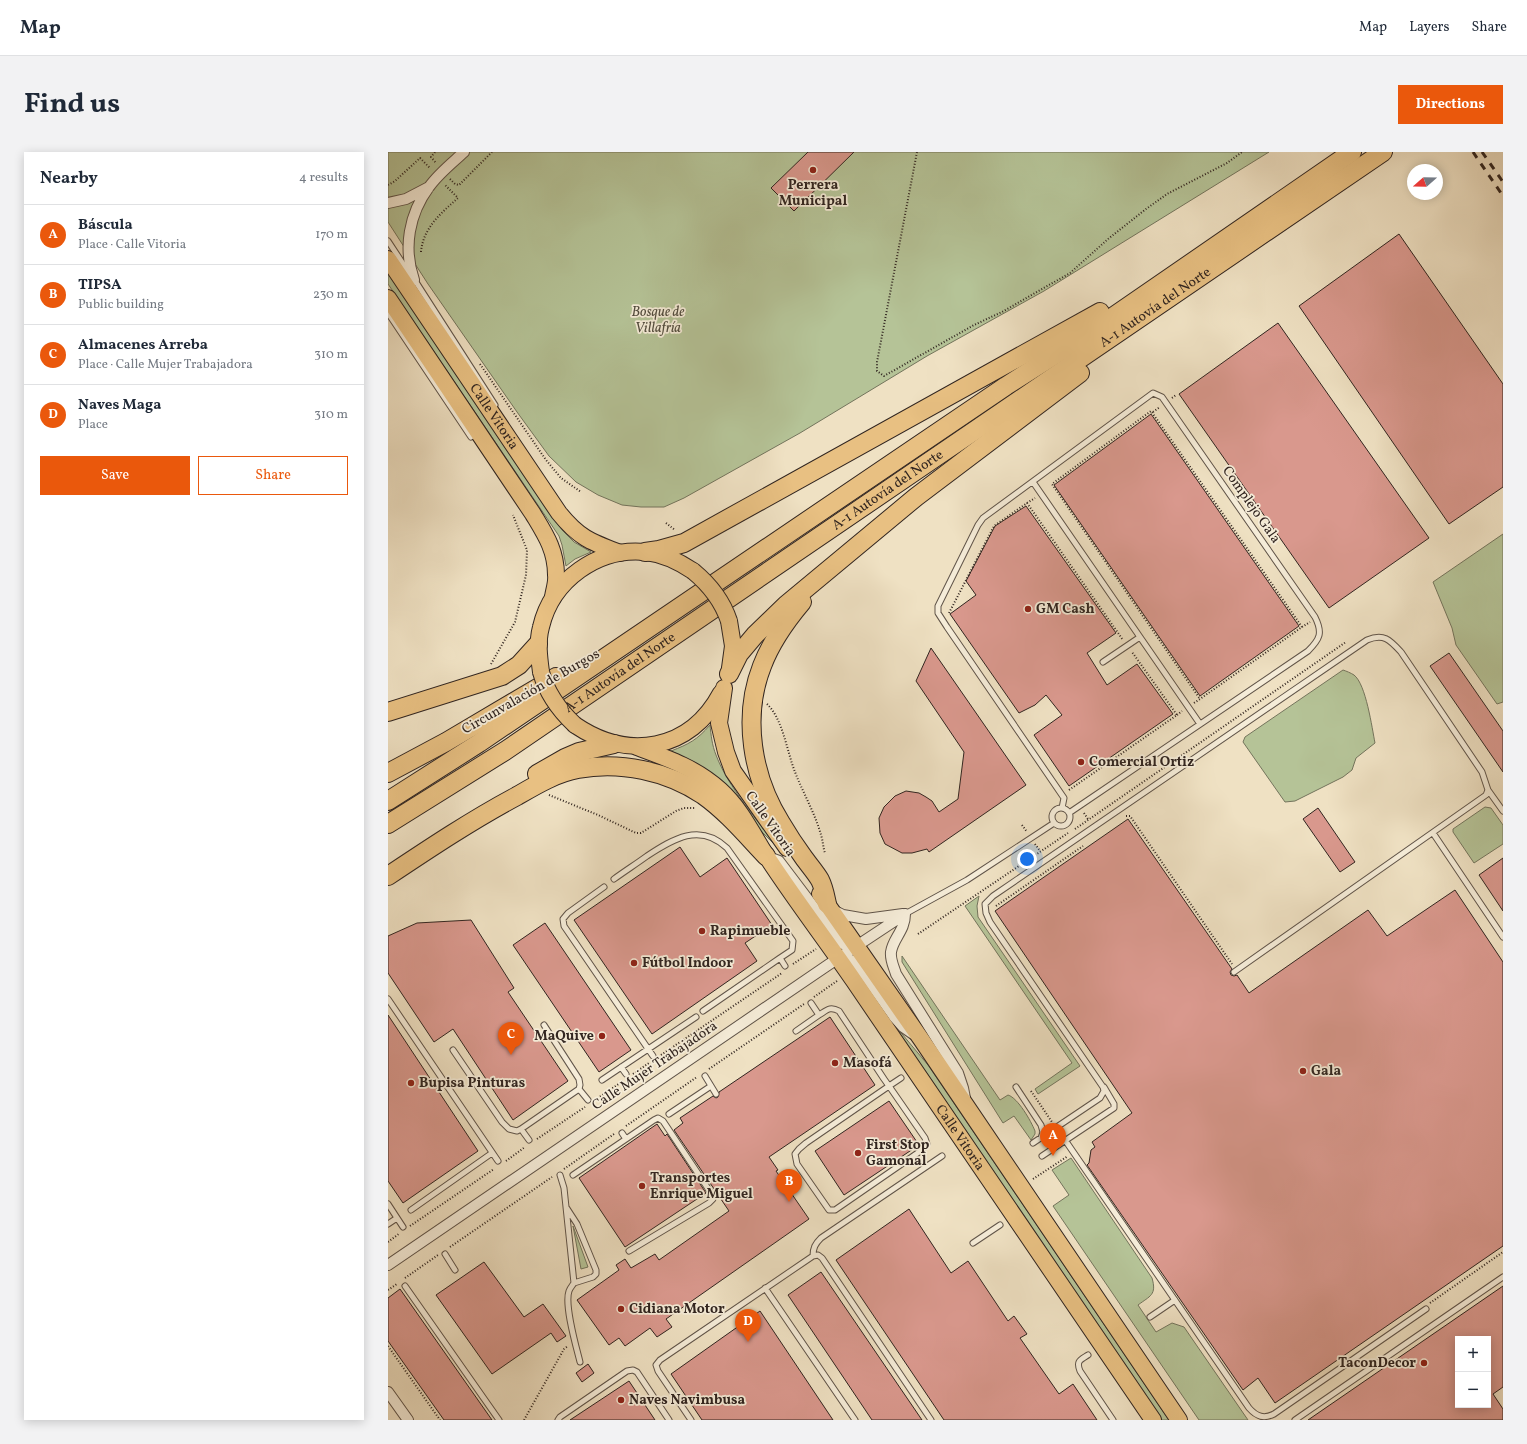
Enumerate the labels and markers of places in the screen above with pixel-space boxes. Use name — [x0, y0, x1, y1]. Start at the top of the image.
marker: Perrera Municipal — [808, 165, 818, 175]
place label: Perrera Municipal — [779, 176, 847, 211]
place label: GM Cash — [1036, 600, 1095, 619]
marker: GM Cash — [1023, 604, 1033, 614]
place label: Comercial Ortiz — [1089, 753, 1194, 772]
marker: Comercial Ortiz — [1076, 757, 1086, 767]
place label: Rapimueble — [710, 922, 790, 941]
marker: Rapimueble — [697, 926, 707, 936]
place label: Fútbol Indoor — [642, 954, 733, 973]
marker: Fútbol Indoor — [629, 958, 639, 968]
pin: C — [498, 1022, 524, 1055]
place label: MaQuive — [534, 1027, 594, 1046]
marker: MaQuive — [597, 1031, 607, 1041]
place label: Masofá — [843, 1054, 892, 1073]
marker: Masofá — [830, 1058, 840, 1068]
place label: Gala — [1311, 1062, 1341, 1081]
marker: Gala — [1298, 1066, 1308, 1076]
place label: Bupisa Pinturas — [419, 1074, 525, 1093]
marker: Bupisa Pinturas — [406, 1078, 416, 1088]
pin: A — [1040, 1123, 1066, 1156]
place label: First Stop Gamonal — [866, 1136, 930, 1171]
marker: First Stop Gamonal — [853, 1148, 863, 1158]
place label: Transportes Enrique Miguel — [650, 1169, 753, 1204]
pin: B — [776, 1169, 802, 1202]
marker: Transportes Enrique Miguel — [637, 1181, 647, 1191]
place label: Cidiana Motor — [629, 1300, 725, 1319]
marker: Cidiana Motor — [616, 1304, 626, 1314]
pin: D — [735, 1309, 761, 1342]
place label: TaconDecor — [1338, 1354, 1416, 1373]
marker: TaconDecor — [1419, 1358, 1429, 1368]
place label: Naves Navimbusa — [629, 1391, 745, 1410]
marker: Naves Navimbusa — [616, 1395, 626, 1405]

